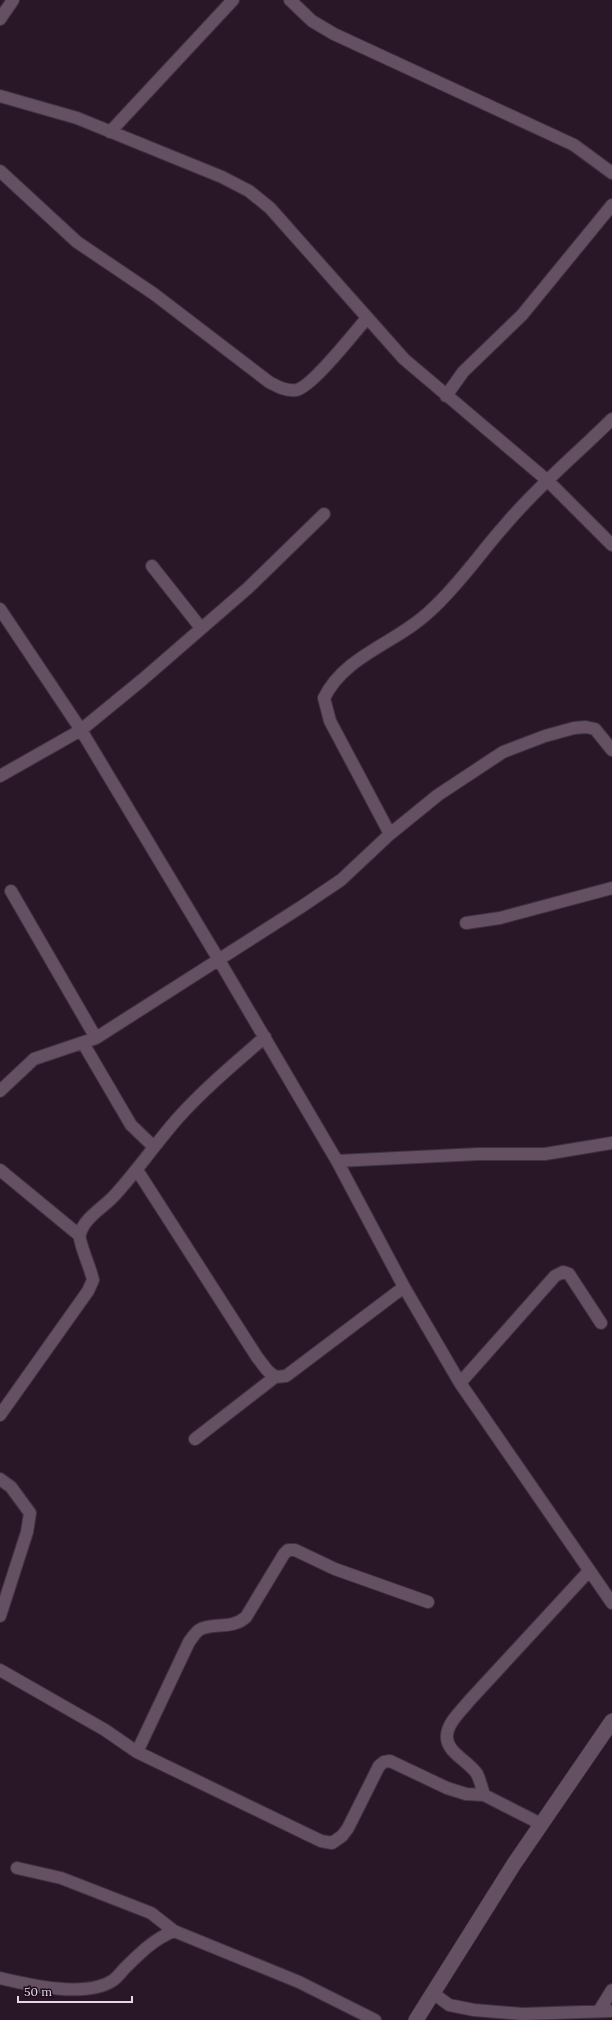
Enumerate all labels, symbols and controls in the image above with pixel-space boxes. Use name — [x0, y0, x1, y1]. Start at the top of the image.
scale bar — [18, 1978, 132, 2004]
text: 50 m — [24, 1984, 52, 1999]

